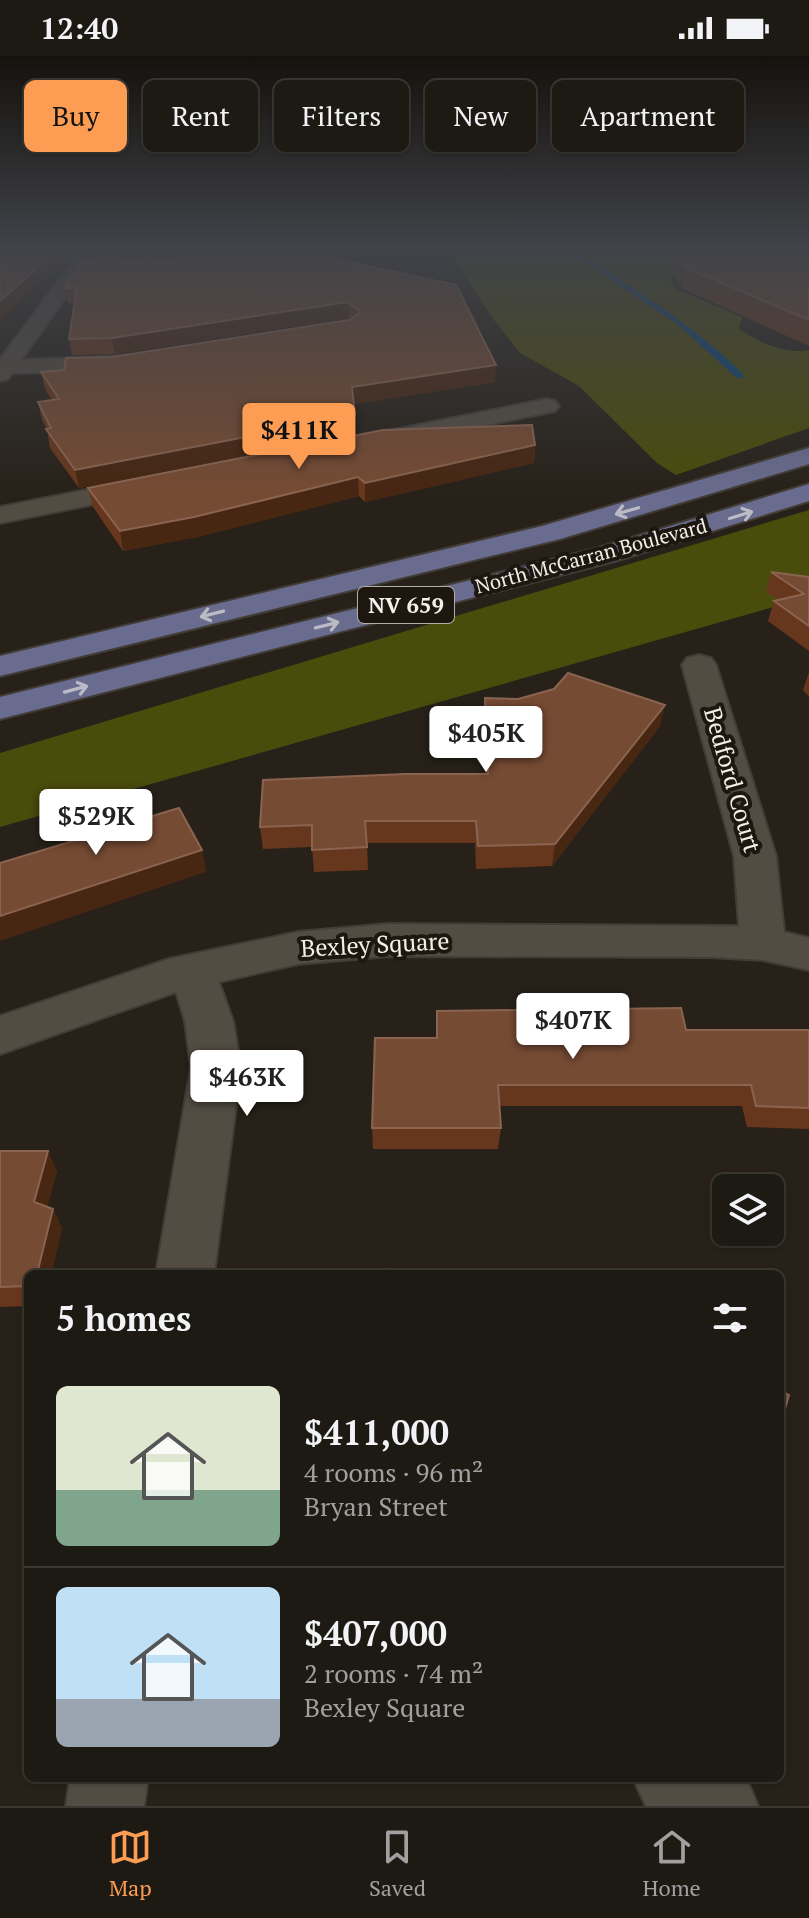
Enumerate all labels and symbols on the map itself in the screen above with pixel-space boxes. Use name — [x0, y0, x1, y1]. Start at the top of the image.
pin: $411K — [243, 403, 355, 471]
one-way arrow — [615, 505, 641, 520]
one-way arrow — [728, 506, 753, 521]
street label: North McCarran Boulevard — [472, 512, 710, 599]
road number: NV 659 — [358, 587, 454, 623]
one-way arrow — [200, 607, 225, 622]
one-way arrow — [314, 616, 340, 631]
one-way arrow — [62, 680, 88, 695]
street label: Bedford Court — [697, 703, 769, 856]
pin: $405K — [430, 706, 542, 774]
pin: $529K — [40, 789, 152, 857]
street label: Bexley Square — [300, 924, 450, 964]
pin: $407K — [517, 993, 629, 1061]
pin: $463K — [191, 1050, 303, 1118]

